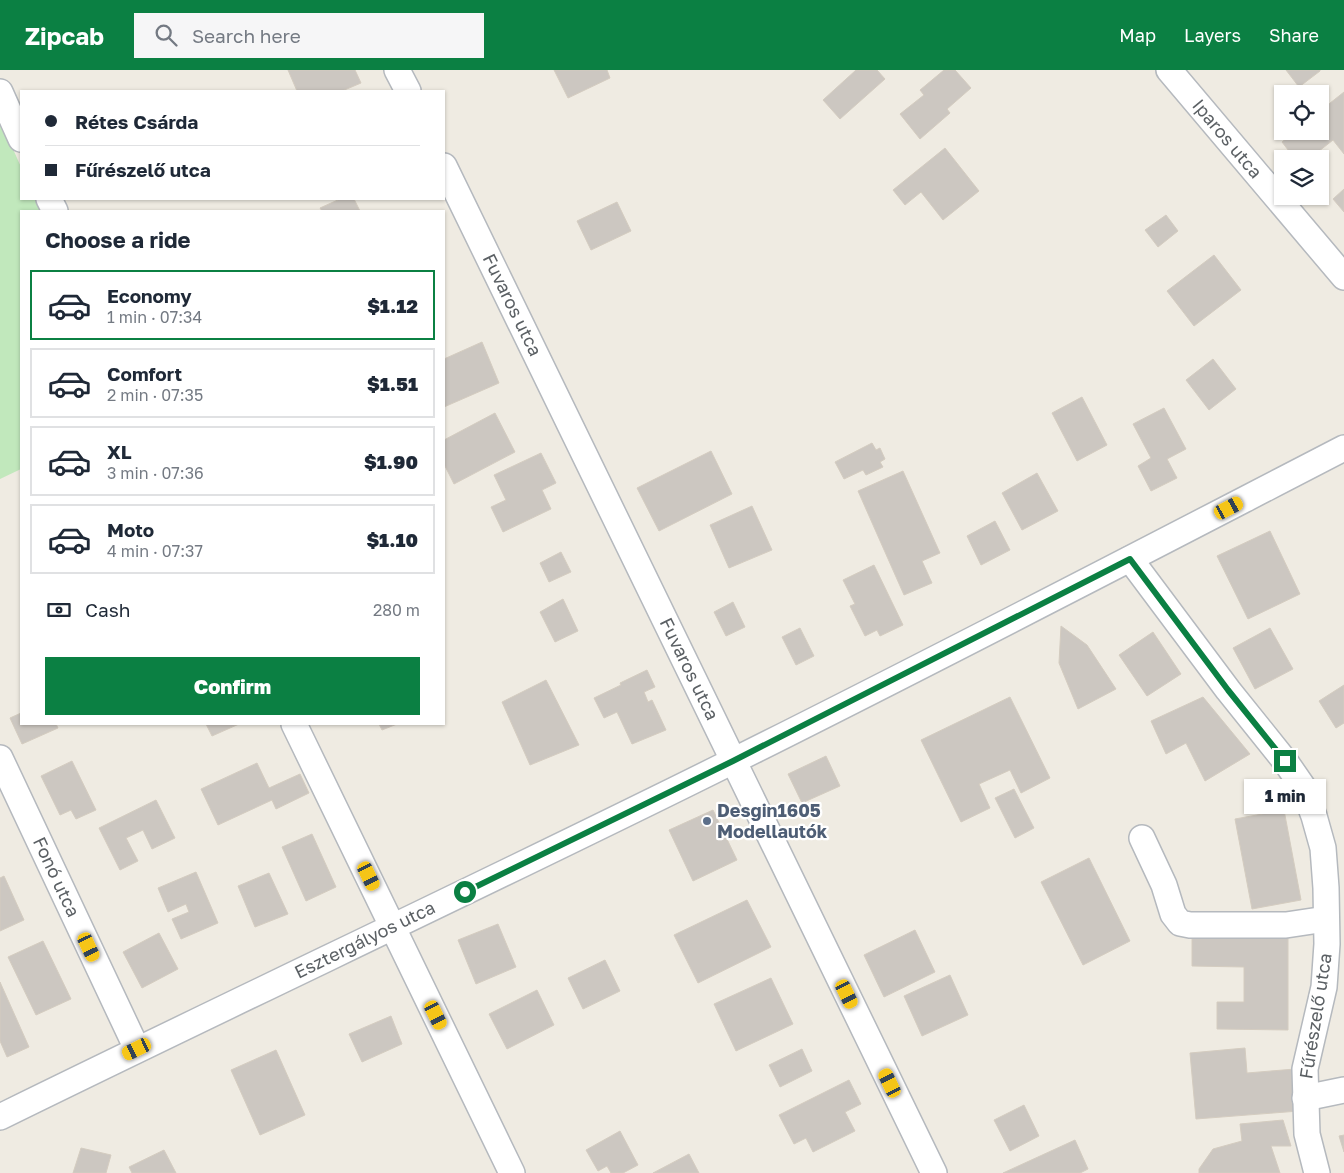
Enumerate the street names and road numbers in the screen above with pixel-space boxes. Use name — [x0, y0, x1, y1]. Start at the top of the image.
street label: Iparos utca — [1188, 94, 1267, 182]
street label: Fuvaros utca — [479, 250, 547, 359]
street label: Fuvaros utca — [656, 614, 724, 723]
street label: Fonó utca — [29, 833, 85, 920]
street label: Esztergályos utca — [291, 896, 439, 983]
street label: Fűrészelő utca — [1294, 951, 1336, 1080]

